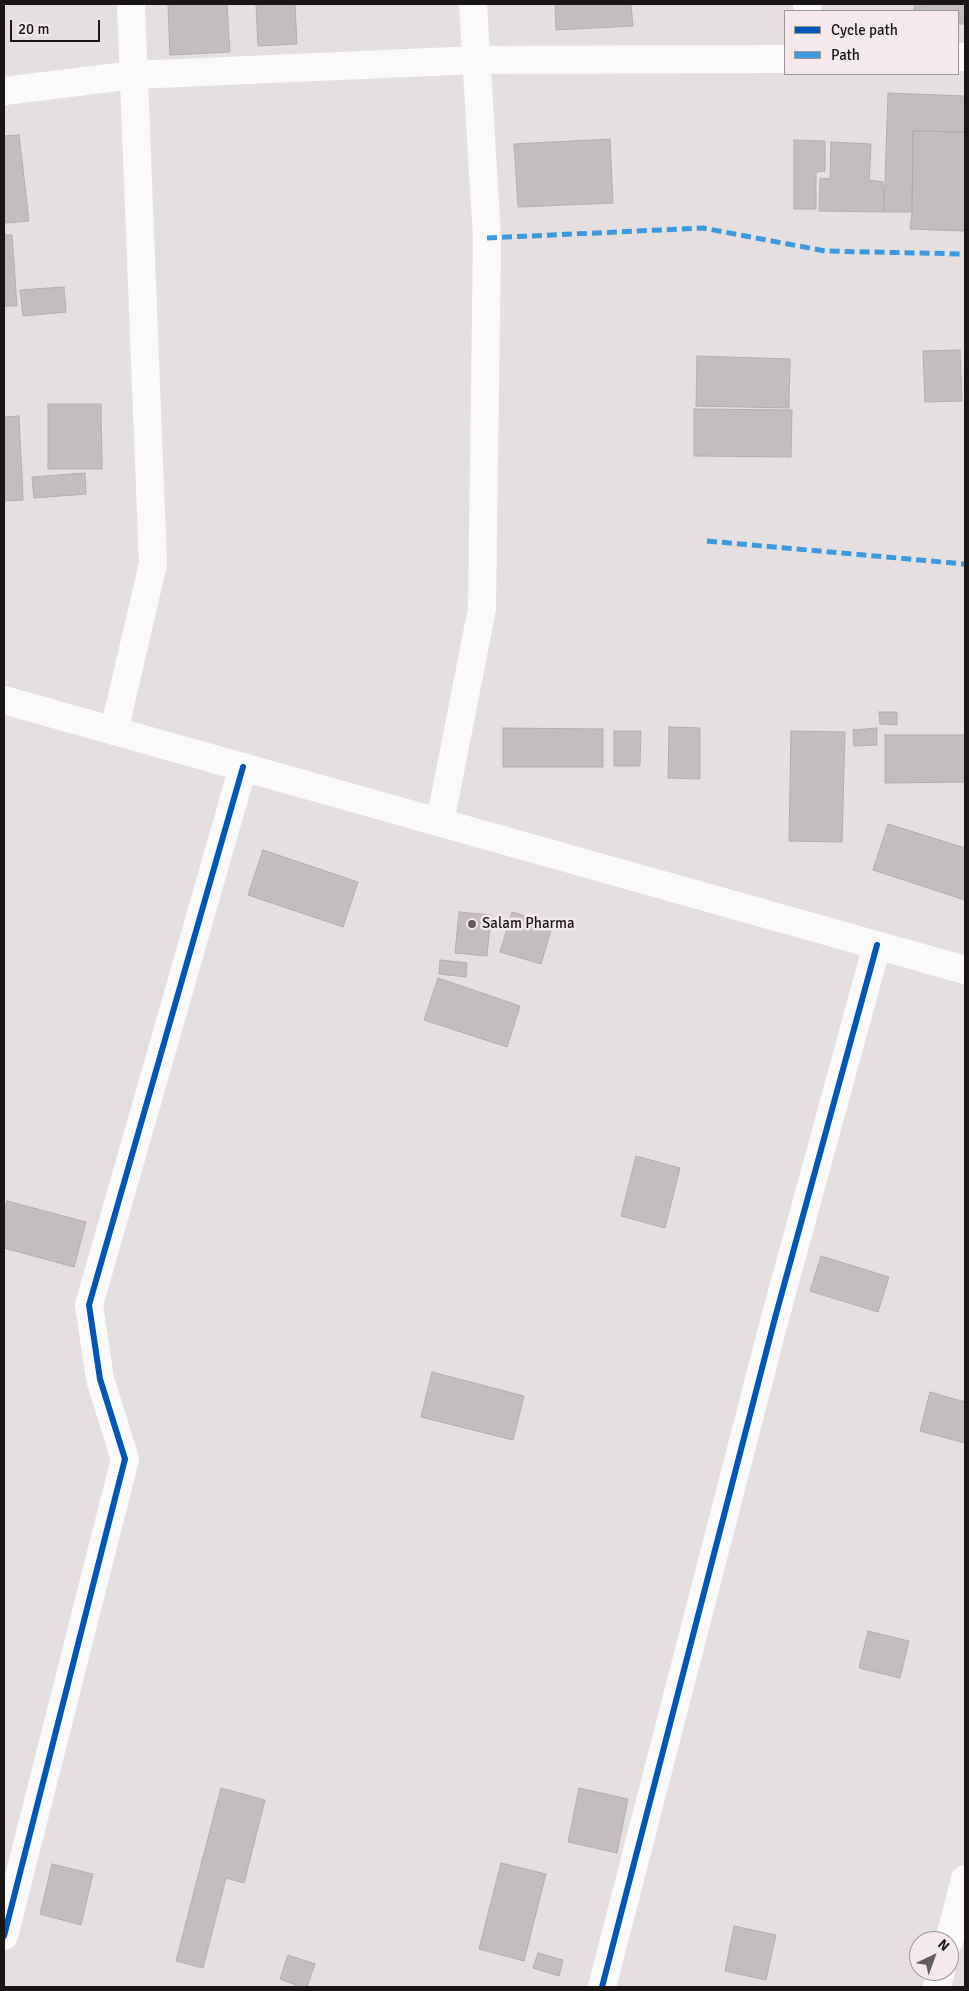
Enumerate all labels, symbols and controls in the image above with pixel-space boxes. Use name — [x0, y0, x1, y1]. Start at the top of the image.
scale bar — [12, 10, 102, 42]
legend — [784, 10, 959, 75]
text: 20 m — [18, 20, 49, 38]
text: Cycle path — [831, 21, 898, 39]
text: Path — [831, 46, 860, 64]
place label: Salam Pharma — [482, 915, 575, 933]
marker: Salam Pharma — [466, 918, 478, 930]
north arrow — [909, 1931, 959, 1981]
text: N — [934, 1936, 953, 1955]

